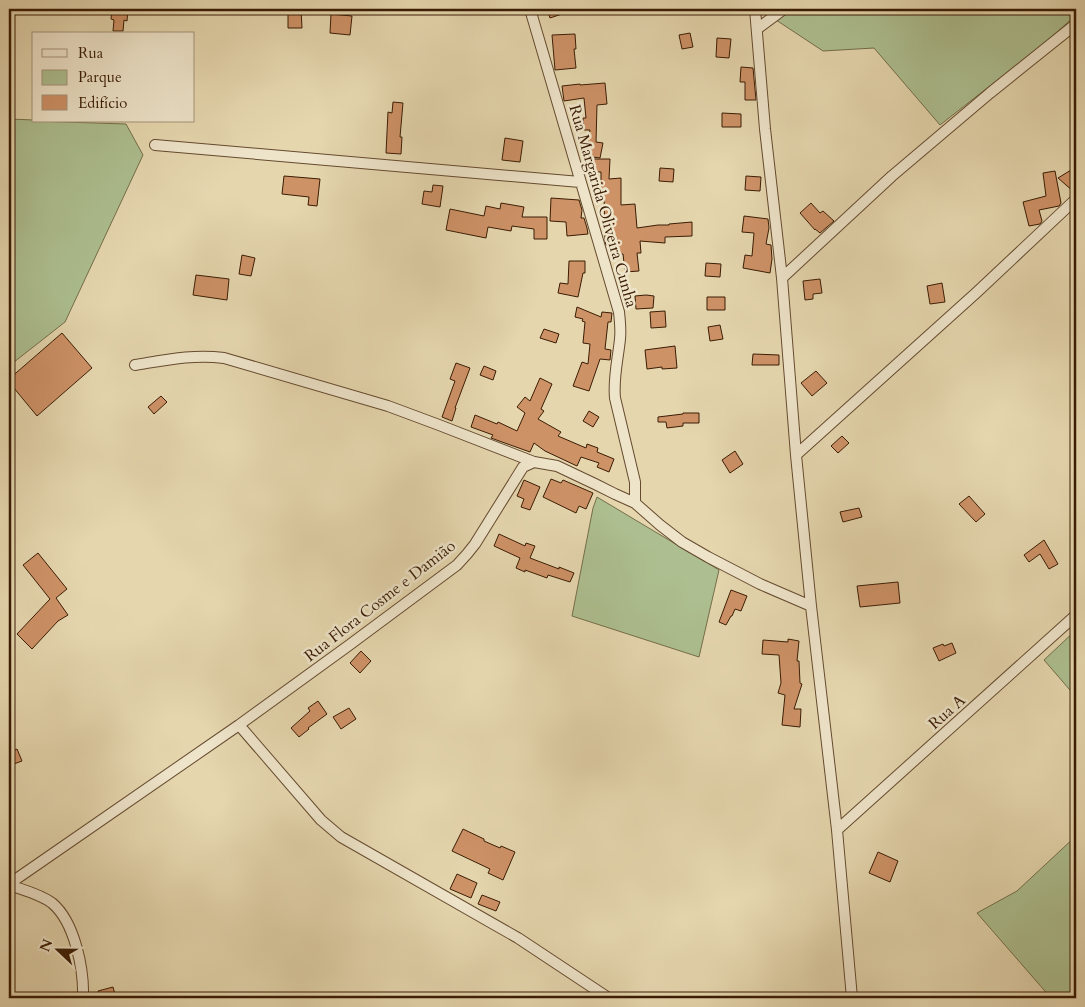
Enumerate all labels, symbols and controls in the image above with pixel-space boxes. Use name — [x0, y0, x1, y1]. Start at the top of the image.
legend — [32, 32, 195, 122]
text: Rua — [78, 43, 104, 63]
text: Parque — [78, 67, 122, 87]
text: Edifício — [78, 93, 127, 113]
street label: Rua Margarida Oliveira Cunha — [563, 102, 643, 310]
street label: Rua Flora Cosme e Damião — [300, 535, 460, 667]
street label: Rua A — [924, 689, 971, 734]
north arrow — [32, 924, 82, 974]
text: N — [35, 936, 57, 955]

